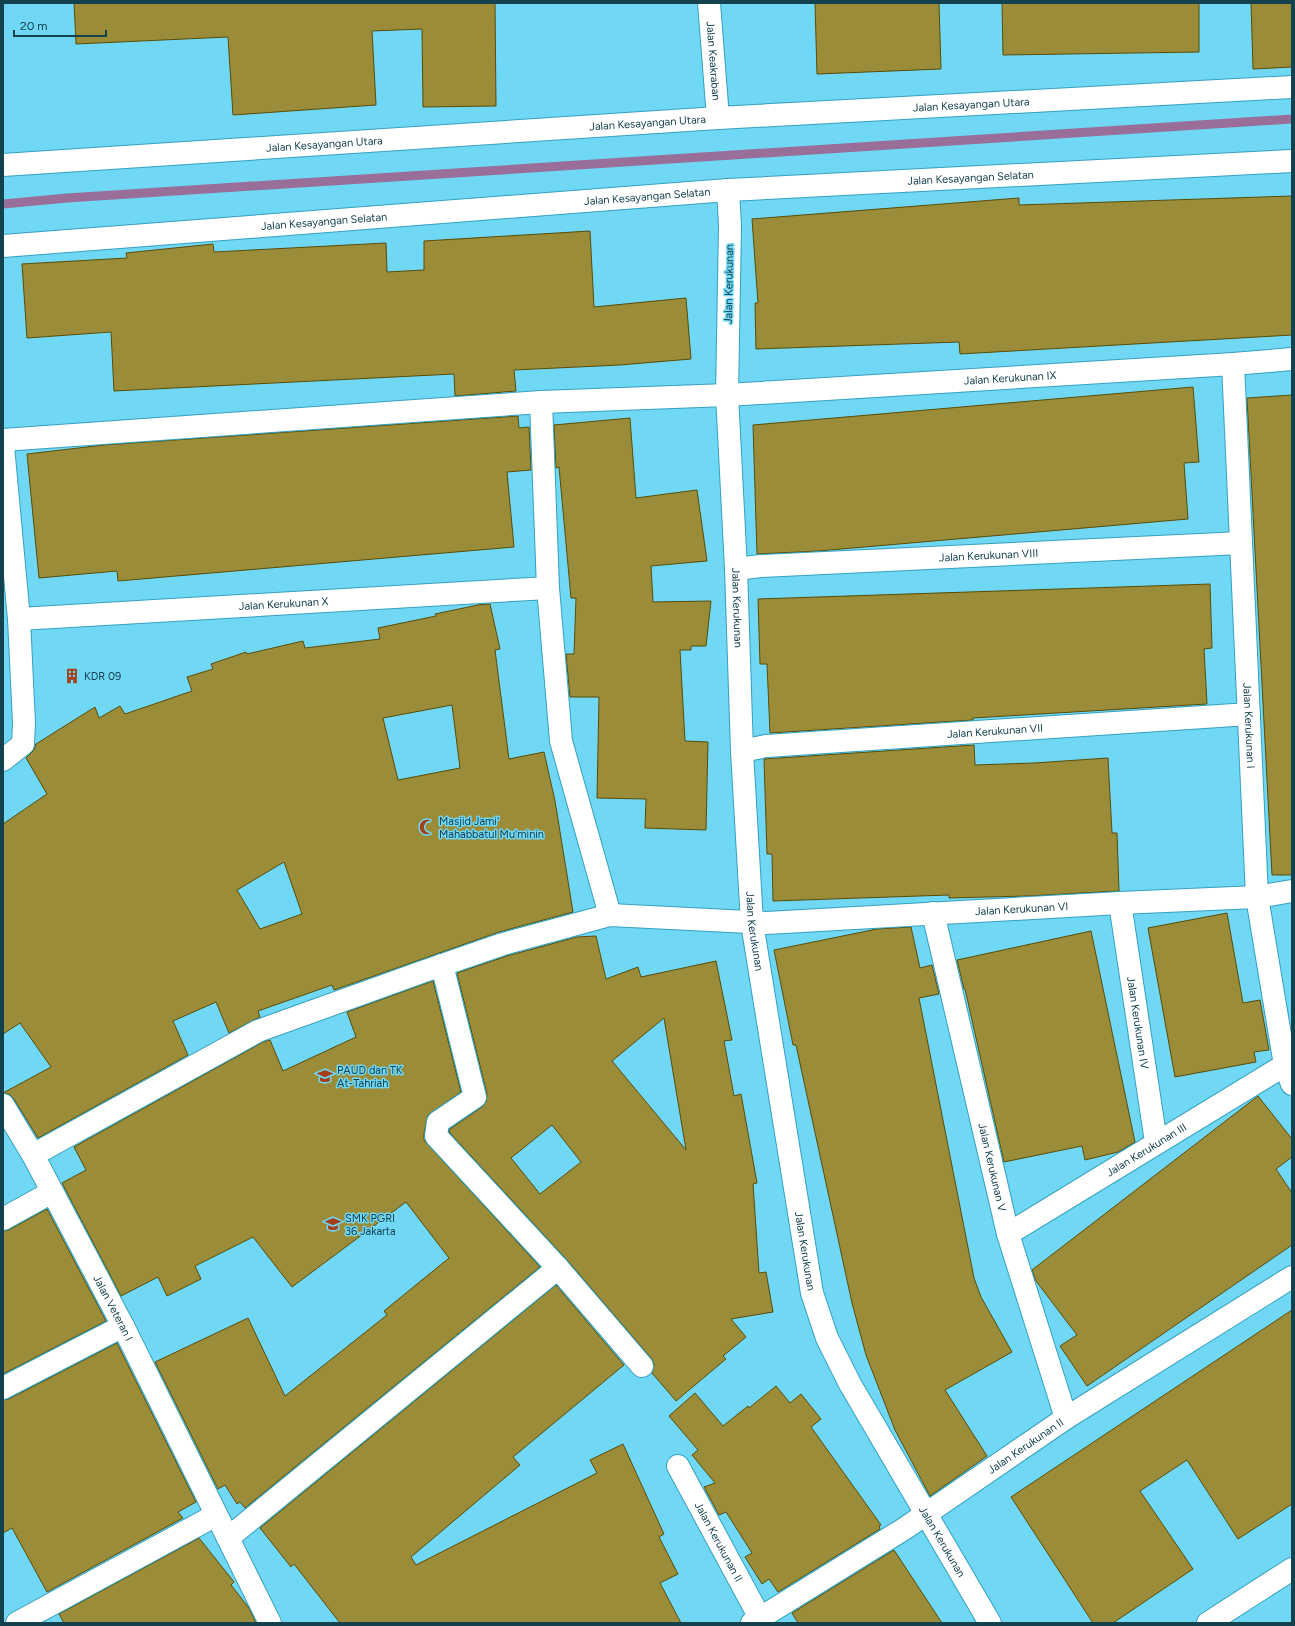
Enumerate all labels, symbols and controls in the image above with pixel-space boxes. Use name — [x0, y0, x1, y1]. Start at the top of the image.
scale bar — [14, 12, 106, 38]
text: 20 m — [20, 19, 48, 33]
street label: Jalan Keakraban — [704, 21, 723, 101]
street label: Jalan Kesayangan Utara — [912, 95, 1030, 114]
street label: Jalan Kesayangan Utara — [589, 112, 706, 133]
street label: Jalan Kesayangan Utara — [266, 134, 383, 154]
street label: Jalan Kesayangan Selatan — [907, 168, 1034, 187]
street label: Jalan Kesayangan Selatan — [583, 185, 711, 208]
street label: Jalan Kesayangan Selatan — [260, 210, 388, 233]
street label: Jalan Kerukunan — [722, 244, 736, 324]
street label: Jalan Kerukunan IX — [963, 368, 1057, 387]
street label: Jalan Kerukunan VIII — [939, 546, 1039, 564]
street label: Jalan Kerukunan — [729, 567, 745, 648]
street label: Jalan Kerukunan X — [238, 594, 329, 613]
building icon: KDR 09 — [63, 667, 81, 685]
place label: KDR 09 — [84, 670, 121, 683]
street label: Jalan Kerukunan I — [1241, 682, 1258, 769]
street label: Jalan Kerukunan VII — [946, 721, 1044, 741]
place label: Masjid Jami' Mahabbatul Mu'minin — [439, 815, 544, 841]
mosque icon: Masjid Jami' Mahabbatul Mu'minin — [418, 818, 436, 836]
street label: Jalan Kerukunan — [744, 891, 766, 972]
street label: Jalan Kerukunan VI — [975, 899, 1069, 918]
street label: Jalan Kerukunan IV — [1125, 975, 1151, 1070]
place label: PAUD dan TK At-Tahriah — [337, 1064, 403, 1090]
school or university icon: PAUD dan TK At-Tahriah — [316, 1067, 334, 1085]
street label: Jalan Kerukunan III — [1104, 1120, 1189, 1179]
street label: Jalan Kerukunan V — [976, 1122, 1009, 1213]
street label: Jalan Kerukunan — [792, 1210, 818, 1292]
place label: SMK PGRI 36 Jakarta — [345, 1212, 396, 1238]
school or university icon: SMK PGRI 36 Jakarta — [324, 1215, 342, 1233]
street label: Jalan Veteran I — [91, 1273, 136, 1343]
street label: Jalan Kerukunan II — [985, 1415, 1066, 1476]
street label: Jalan Kerukunan II — [692, 1500, 746, 1584]
street label: Jalan Kerukunan — [916, 1504, 968, 1579]

